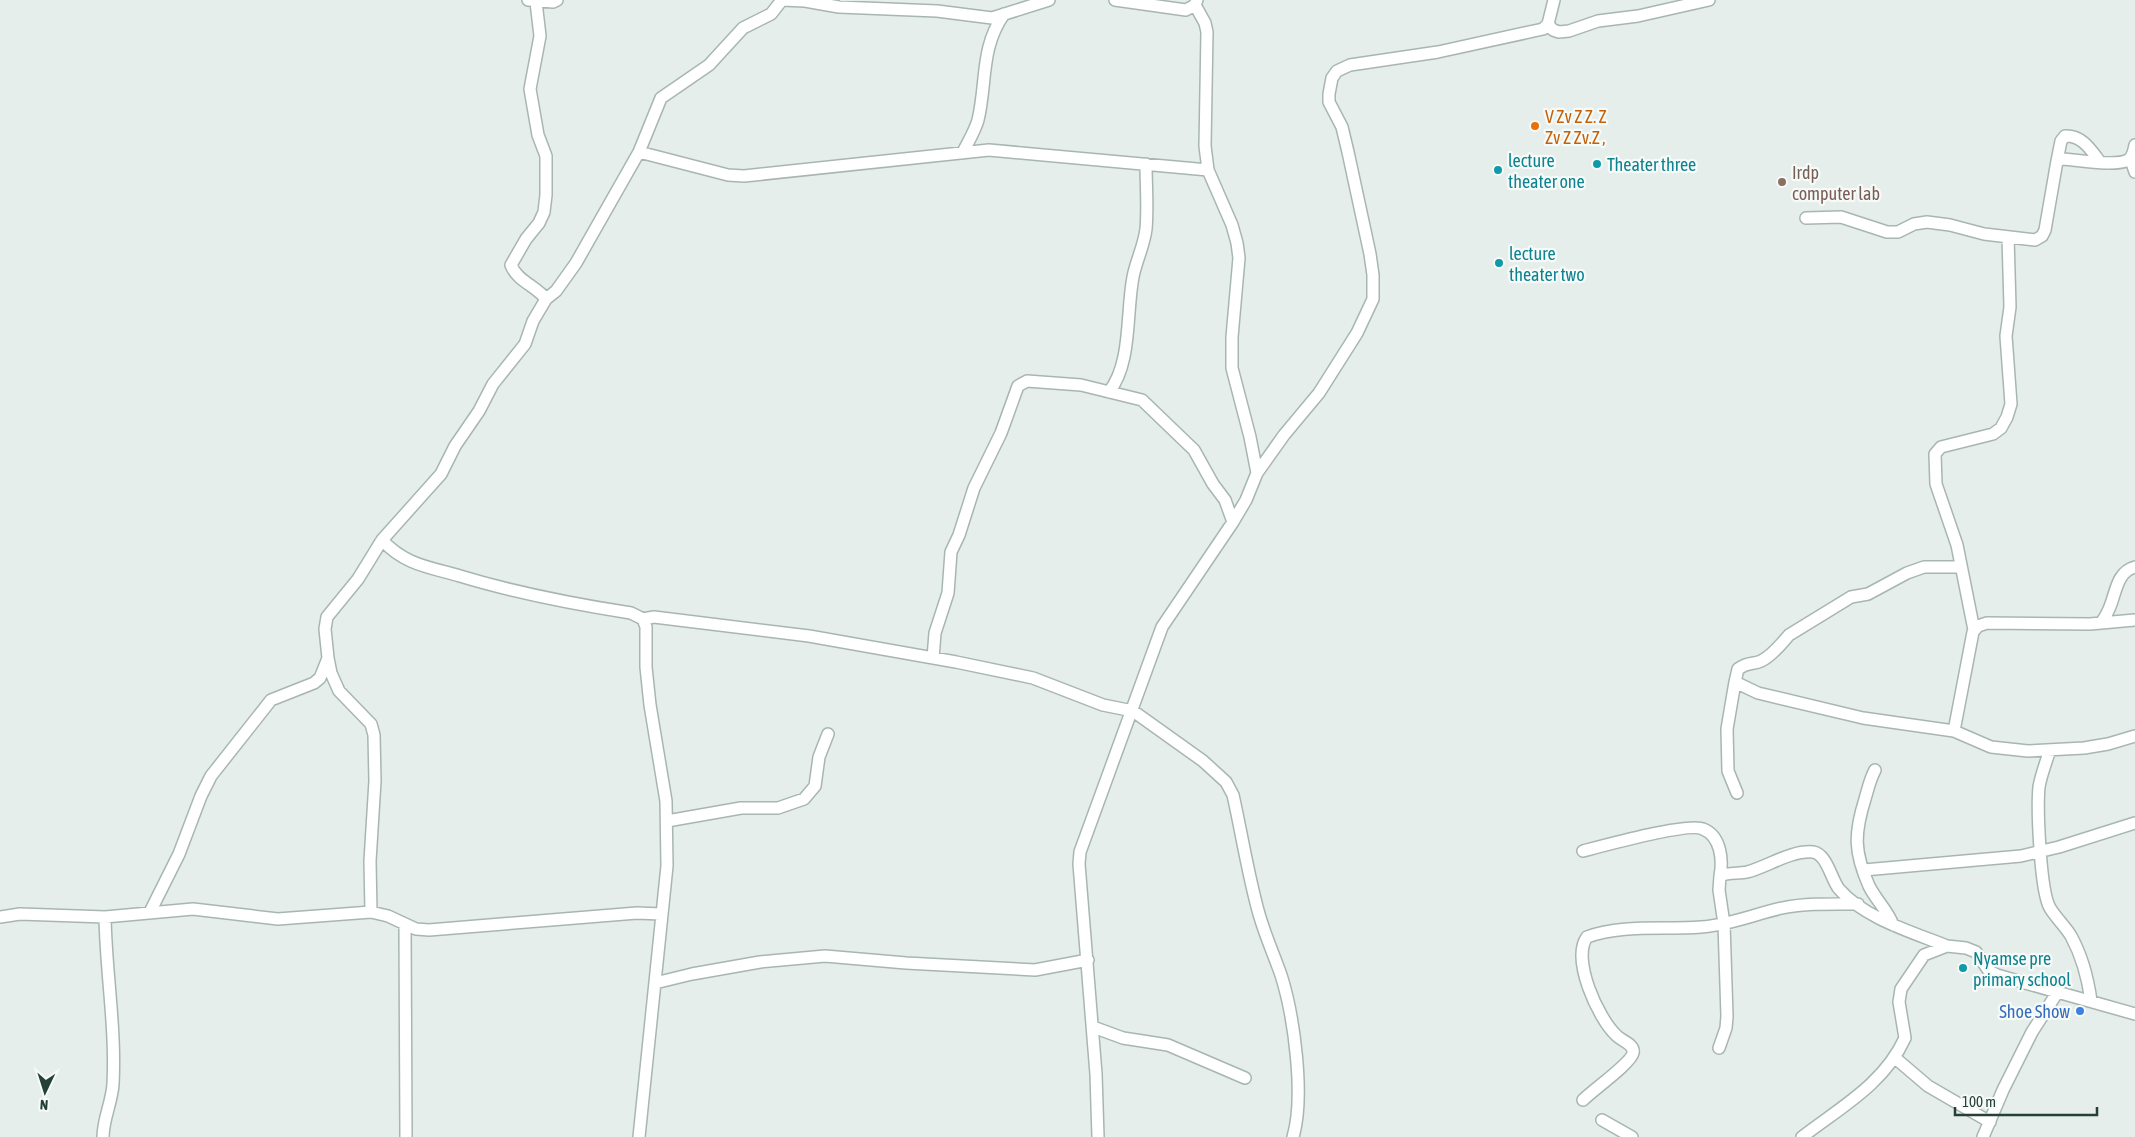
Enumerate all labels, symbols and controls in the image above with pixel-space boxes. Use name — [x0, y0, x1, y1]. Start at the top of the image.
place label: V Zv Z Z. Z Zv Z Zv.Z , — [1545, 106, 1607, 148]
marker: V Zv Z Z. Z Zv Z Zv.Z , — [1529, 120, 1541, 132]
place label: lecture theater one — [1508, 150, 1585, 192]
place label: Theater three — [1607, 154, 1696, 175]
marker: Theater three — [1591, 158, 1603, 170]
place label: Irdp computer lab — [1792, 162, 1880, 204]
marker: lecture theater one — [1492, 164, 1504, 176]
marker: Irdp computer lab — [1776, 176, 1788, 188]
place label: lecture theater two — [1509, 243, 1585, 285]
marker: lecture theater two — [1493, 257, 1505, 269]
place label: Nyamse pre primary school — [1973, 948, 2071, 990]
marker: Nyamse pre primary school — [1957, 962, 1969, 974]
place label: Shoe Show — [1999, 1001, 2070, 1022]
marker: Shoe Show — [2074, 1005, 2086, 1017]
north arrow — [20, 1067, 70, 1117]
scale bar — [1955, 1084, 2098, 1116]
text: 100 m — [1962, 1093, 1996, 1110]
text: N — [39, 1097, 49, 1113]

